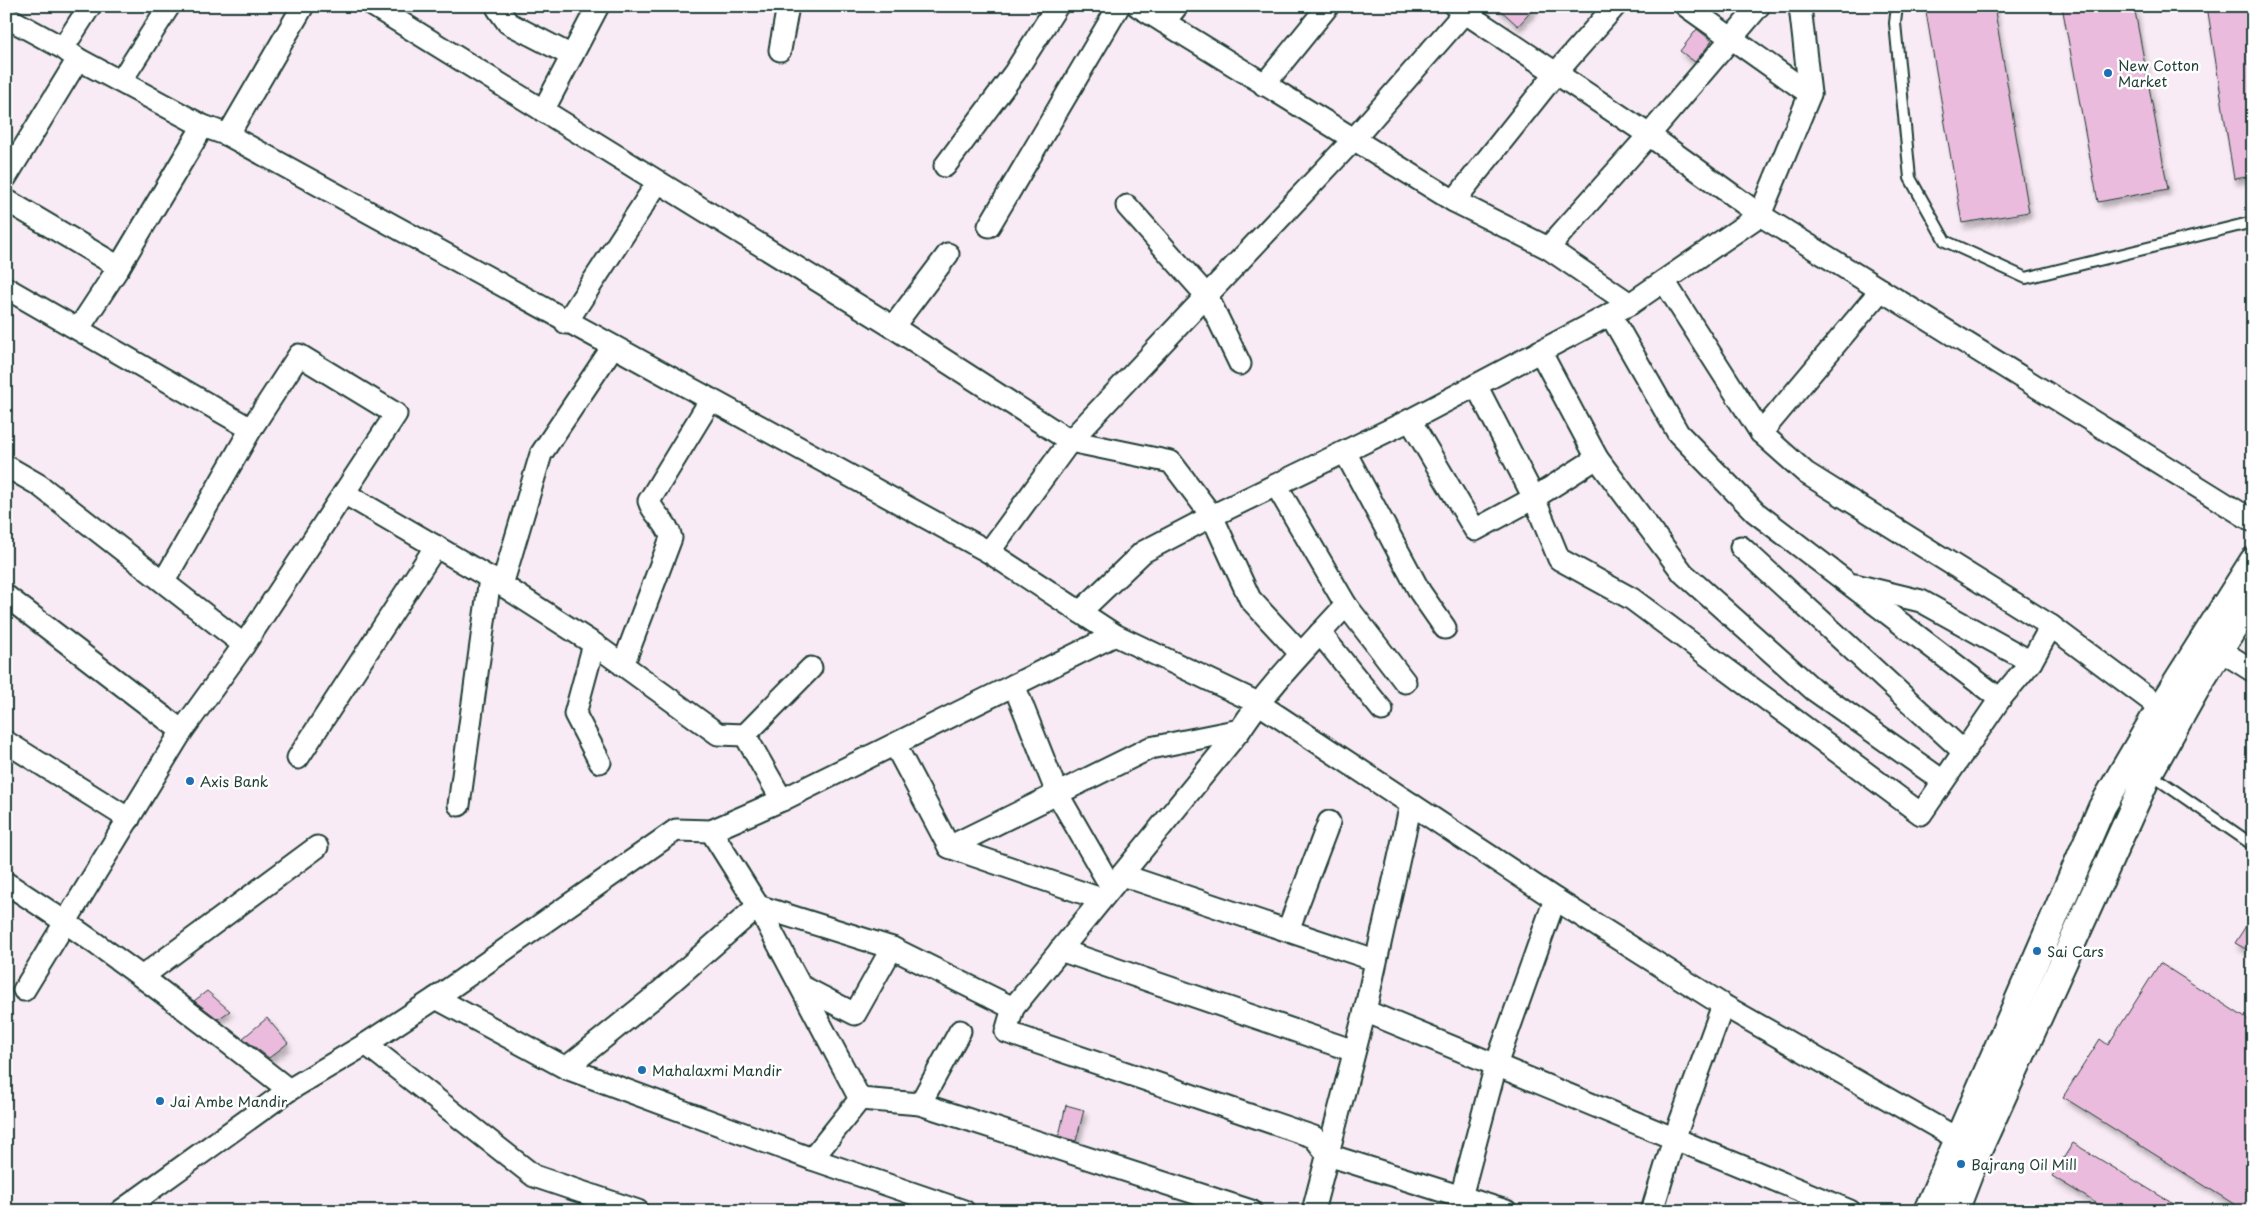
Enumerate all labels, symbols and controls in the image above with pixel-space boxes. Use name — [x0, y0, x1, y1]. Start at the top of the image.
place label: New Cotton Market — [2118, 55, 2199, 92]
marker: New Cotton Market — [2102, 67, 2114, 79]
place label: Axis Bank — [200, 771, 269, 792]
marker: Axis Bank — [184, 775, 196, 787]
place label: Sai Cars — [2047, 941, 2104, 962]
marker: Sai Cars — [2031, 945, 2043, 957]
place label: Mahalaxmi Mandir — [652, 1060, 782, 1081]
marker: Mahalaxmi Mandir — [636, 1064, 648, 1076]
place label: Jai Ambe Mandir — [170, 1091, 288, 1112]
marker: Jai Ambe Mandir — [154, 1095, 166, 1107]
place label: Bajrang Oil Mill — [1971, 1154, 2077, 1175]
marker: Bajrang Oil Mill — [1955, 1158, 1967, 1170]

